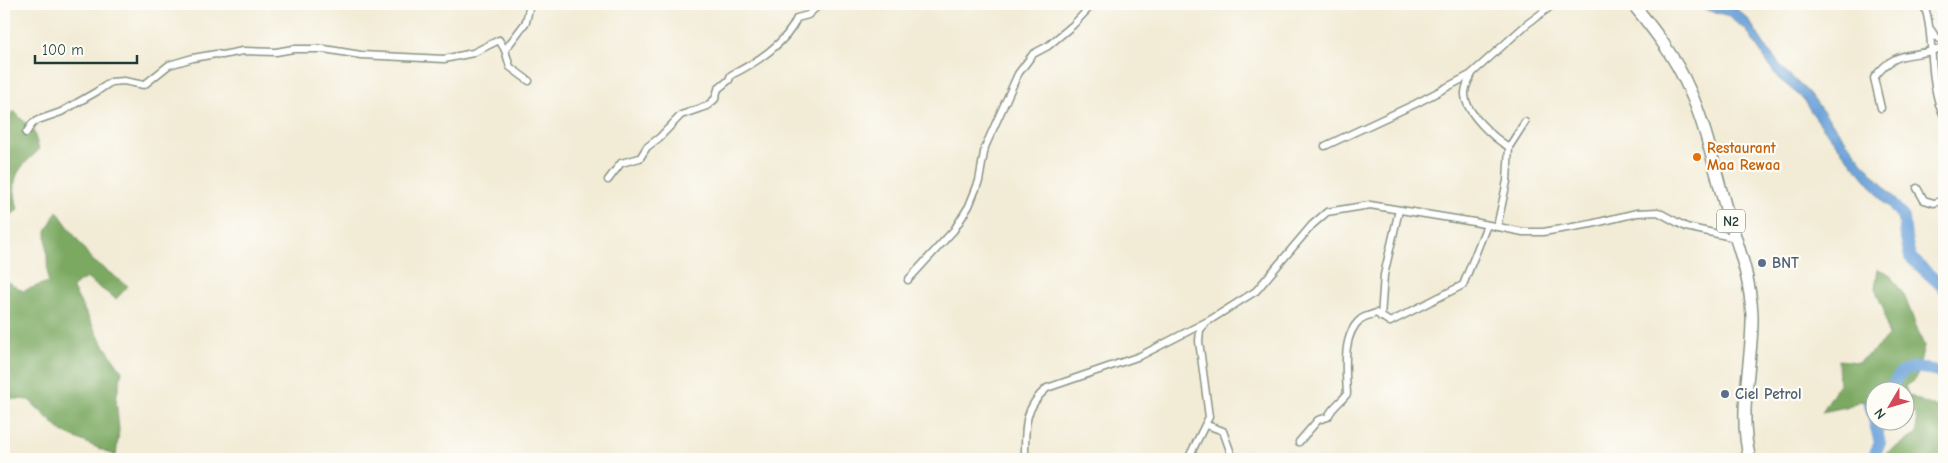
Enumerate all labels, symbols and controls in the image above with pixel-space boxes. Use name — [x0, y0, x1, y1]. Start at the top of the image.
scale bar — [35, 32, 138, 64]
text: 100 m — [42, 41, 84, 59]
place label: Restaurant Maa Rewaa — [1707, 139, 1780, 174]
marker: Restaurant Maa Rewaa — [1691, 151, 1703, 163]
road number: N2 — [1717, 210, 1745, 232]
place label: BNT — [1772, 254, 1799, 272]
marker: BNT — [1756, 257, 1768, 269]
north arrow — [1866, 380, 1916, 430]
place label: Ciel Petrol — [1735, 385, 1802, 403]
marker: Ciel Petrol — [1719, 388, 1731, 400]
text: N — [1871, 405, 1890, 423]

